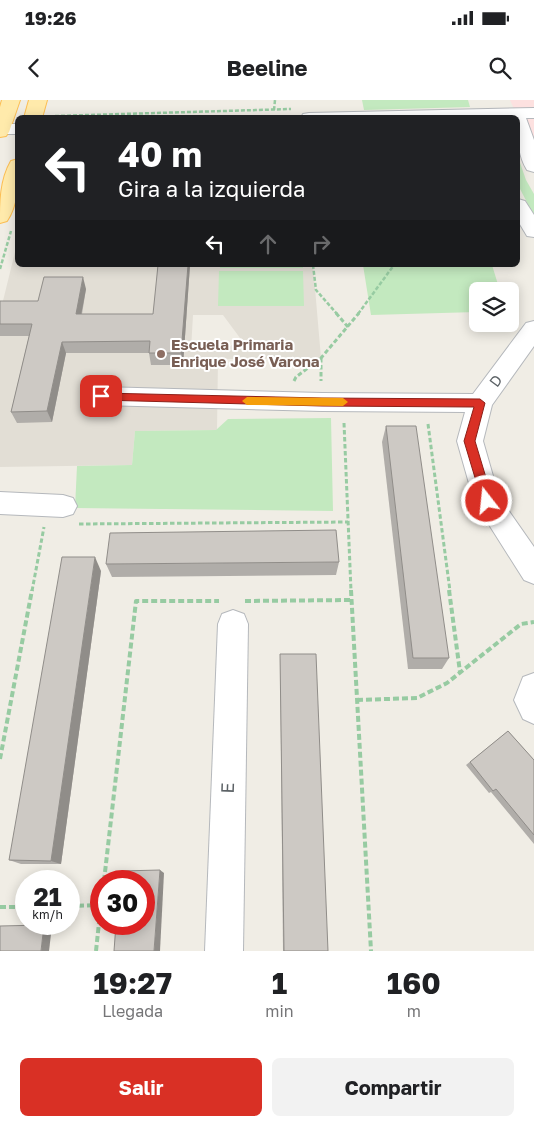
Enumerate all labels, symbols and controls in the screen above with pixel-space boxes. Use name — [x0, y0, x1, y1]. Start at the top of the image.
text: 19:26 — [25, 6, 77, 29]
icon: back — [20, 54, 48, 82]
text: Beeline — [226, 54, 308, 81]
icon: search — [486, 54, 514, 82]
text: 40 m — [118, 133, 202, 175]
icon: left — [35, 135, 100, 200]
text: Gira a la izquierda — [118, 175, 306, 202]
icon: left — [201, 230, 229, 258]
icon: ahead — [254, 230, 282, 258]
icon: right — [307, 230, 335, 258]
map controls — [469, 282, 519, 332]
button: layers — [469, 282, 519, 332]
place label: Escuela Primaria Enrique José Varona — [171, 335, 320, 370]
marker: Escuela Primaria Enrique José Varona — [155, 348, 167, 360]
street label: D — [485, 371, 506, 390]
pin — [80, 375, 122, 417]
icon: arrive — [87, 382, 115, 410]
position arrow — [460, 474, 512, 526]
street label: E — [216, 782, 238, 794]
speed limit sign: 30 — [90, 870, 155, 935]
text: 21 — [33, 881, 62, 912]
text: km/h — [32, 907, 63, 922]
text: 19:27 — [93, 965, 172, 1001]
text: 1 — [272, 965, 287, 1001]
text: 160 — [387, 965, 441, 1001]
text: Llegada — [102, 1001, 163, 1021]
text: min — [265, 1001, 294, 1021]
text: m — [407, 1001, 421, 1021]
button: Salir — [20, 1058, 262, 1116]
button: Compartir — [272, 1058, 514, 1116]

